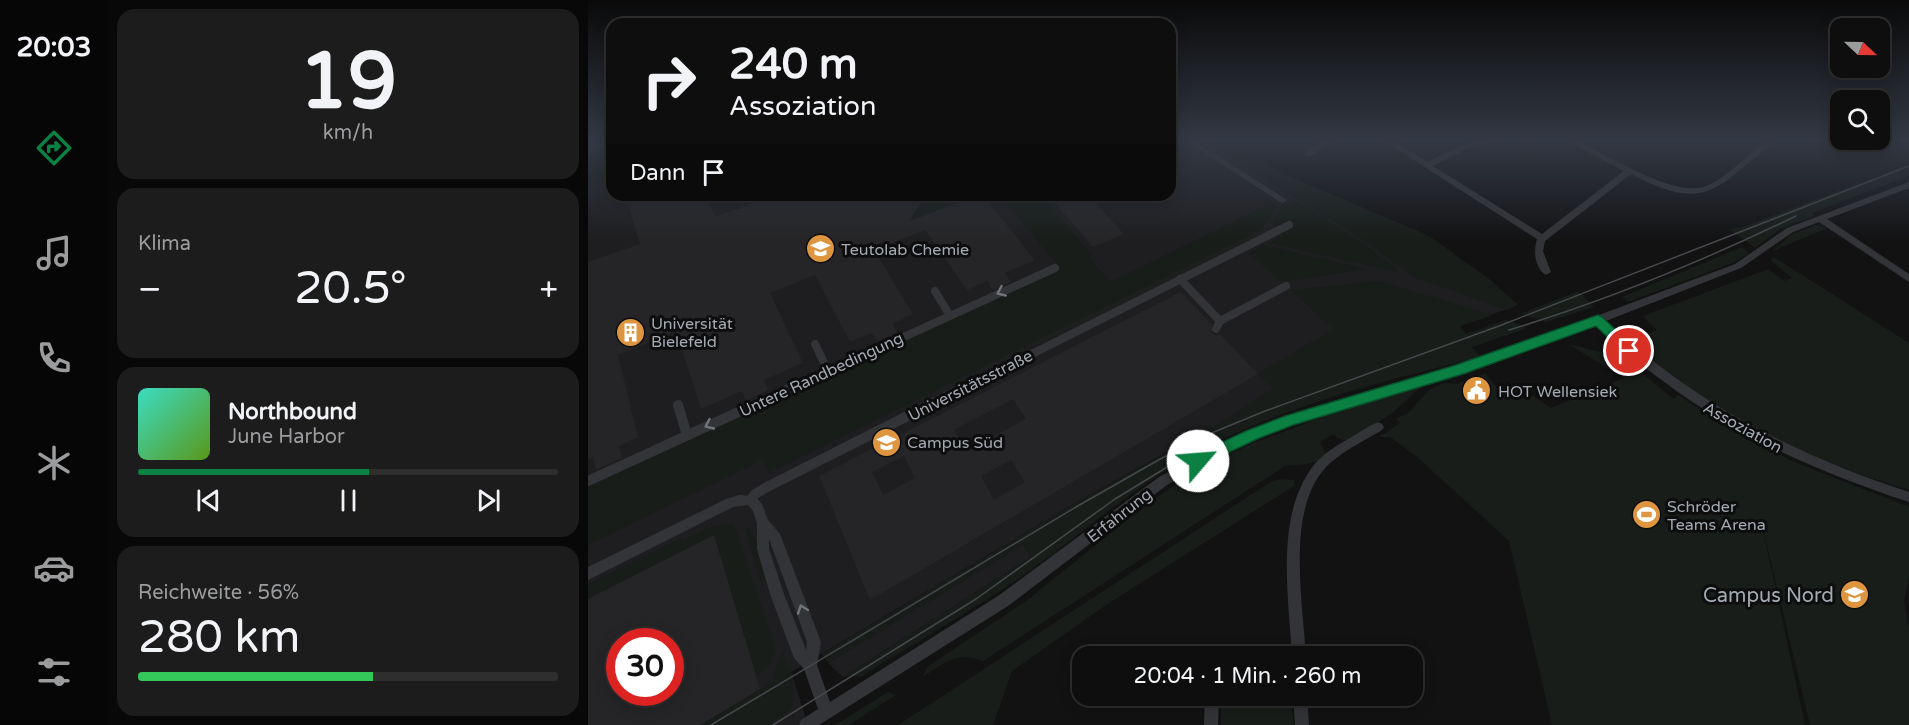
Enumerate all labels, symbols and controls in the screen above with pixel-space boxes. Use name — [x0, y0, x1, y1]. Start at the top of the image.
north arrow — [1830, 18, 1890, 78]
map controls — [1830, 18, 1890, 150]
text: 20:03 — [17, 31, 91, 64]
text: 19 — [299, 35, 397, 129]
text: 240 m — [729, 39, 858, 90]
icon: right — [630, 42, 708, 120]
text: Assoziation — [729, 90, 876, 123]
button: search — [1830, 90, 1890, 150]
text: km/h — [323, 121, 373, 145]
icon: directions — [33, 127, 75, 169]
icon: arrive — [697, 156, 730, 189]
text: Dann — [630, 160, 685, 186]
icon: music — [33, 232, 75, 274]
text: Klima — [138, 232, 191, 256]
school or university icon: Teutolab Chemie — [804, 233, 836, 265]
place label: Teutolab Chemie — [841, 240, 969, 260]
text: 20.5° — [294, 262, 407, 316]
text: − — [138, 270, 162, 309]
text: + — [539, 270, 558, 309]
one-way arrow — [997, 285, 1008, 297]
place label: Universität Bielefeld — [651, 314, 733, 352]
building icon: Universität Bielefeld — [614, 316, 646, 348]
pin — [1603, 325, 1654, 376]
street label: Untere Randbedingung — [736, 328, 907, 422]
icon: arrive — [1612, 334, 1645, 367]
icon: phone — [33, 337, 75, 379]
street label: Universitätsstraße — [905, 346, 1036, 426]
public building icon: HOT Wellensiek — [1461, 375, 1493, 407]
place label: HOT Wellensiek — [1498, 382, 1618, 402]
street label: Assoziation — [1699, 398, 1786, 458]
text: Northbound — [228, 399, 357, 425]
one-way arrow — [705, 418, 716, 430]
text: June Harbor — [228, 425, 345, 449]
school or university icon: Campus Süd — [870, 426, 902, 458]
position arrow — [1166, 429, 1230, 493]
place label: Campus Süd — [907, 433, 1003, 453]
icon: climate — [33, 442, 75, 484]
icon: previous — [192, 484, 225, 517]
icon: pause — [332, 484, 365, 517]
icon: next — [472, 484, 505, 517]
street label: Erfahrung — [1083, 484, 1156, 547]
place label: Schröder Teams Arena — [1667, 497, 1766, 535]
sports icon: Schröder Teams Arena — [1630, 499, 1662, 531]
icon: car — [33, 547, 75, 589]
school or university icon: Campus Nord — [1839, 579, 1871, 611]
text: Reichweite · 56% — [138, 581, 299, 605]
place label: Campus Nord — [1703, 584, 1834, 608]
one-way arrow — [797, 604, 809, 615]
text: 280 km — [138, 611, 300, 665]
speed limit sign: 30 — [606, 628, 684, 706]
icon: filters — [33, 651, 75, 693]
text: 20:04 · 1 Min. · 260 m — [1134, 663, 1361, 689]

